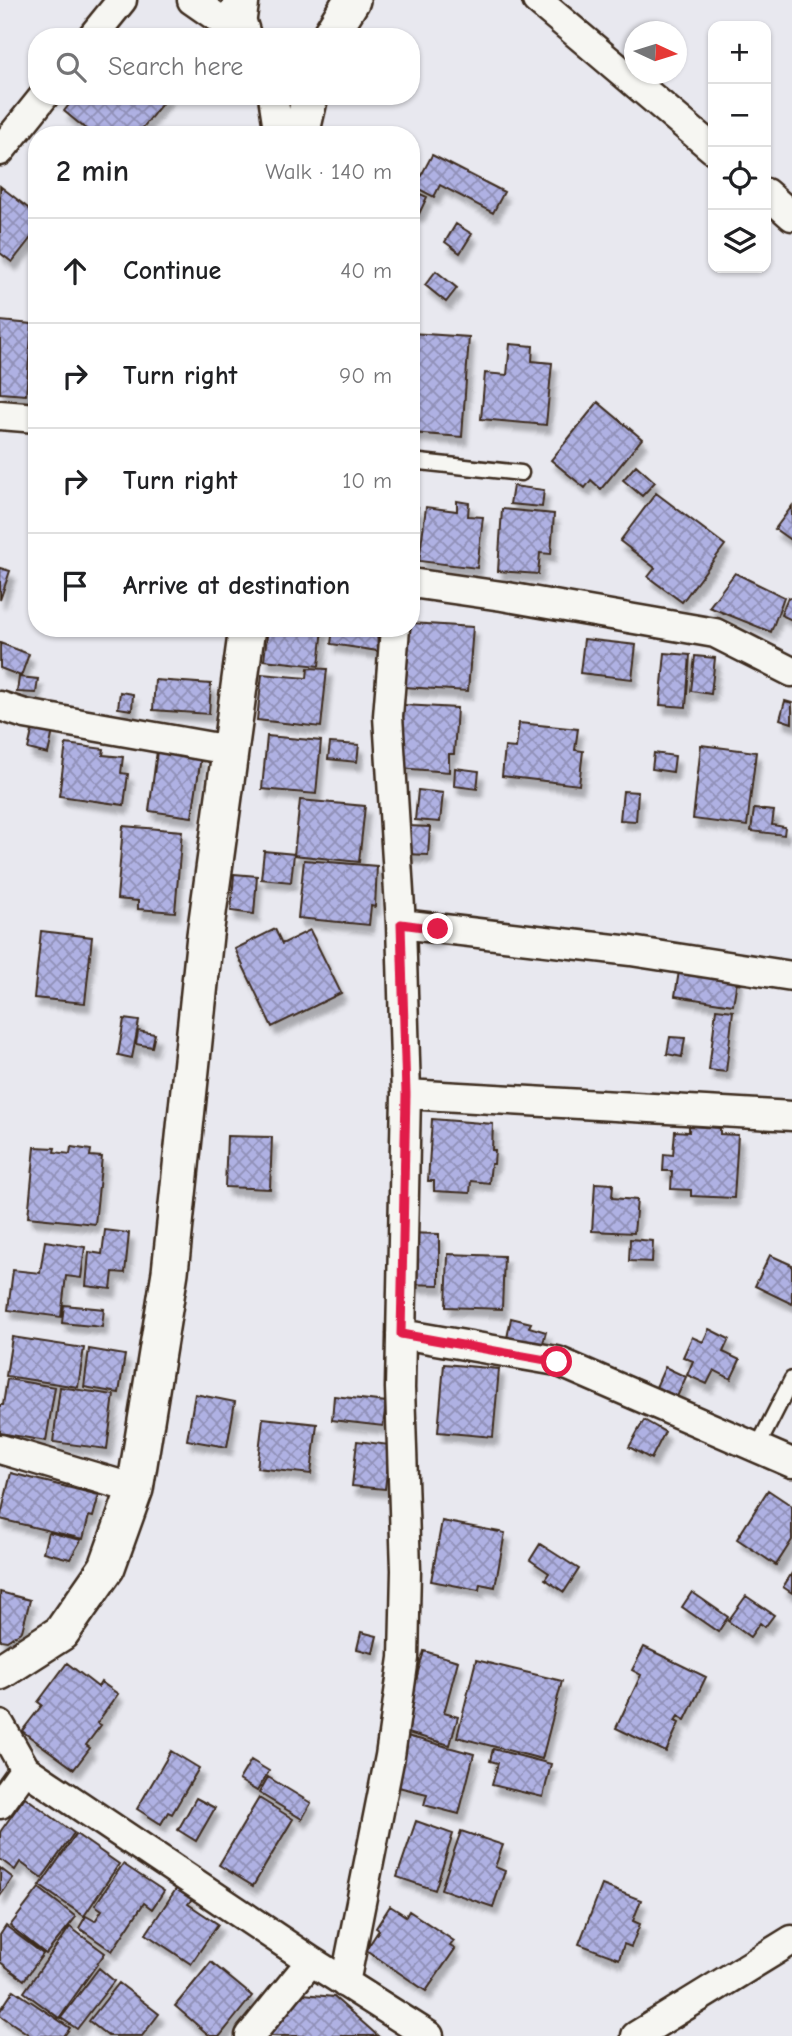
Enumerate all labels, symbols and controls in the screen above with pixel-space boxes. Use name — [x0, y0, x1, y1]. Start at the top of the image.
north arrow — [624, 21, 687, 84]
map controls — [708, 21, 771, 273]
button: + — [708, 21, 771, 84]
search box — [28, 28, 420, 105]
icon: search — [52, 48, 90, 86]
text: Search here — [108, 52, 243, 82]
button: − — [708, 84, 771, 147]
button: locate — [708, 147, 771, 210]
text: 2 min — [56, 154, 129, 189]
text: Walk · 140 m — [265, 158, 392, 185]
button: layers — [708, 210, 771, 273]
icon: ahead — [56, 252, 94, 290]
text: Continue — [123, 256, 221, 286]
text: 40 m — [340, 257, 392, 284]
icon: right — [56, 357, 94, 395]
text: Turn right — [123, 361, 237, 391]
text: 90 m — [339, 362, 392, 389]
icon: right — [56, 462, 94, 500]
text: Turn right — [123, 466, 237, 496]
text: 10 m — [342, 467, 392, 494]
icon: arrive — [56, 567, 94, 605]
text: Arrive at destination — [123, 571, 350, 601]
route end — [422, 913, 453, 944]
route start — [541, 1346, 572, 1377]

